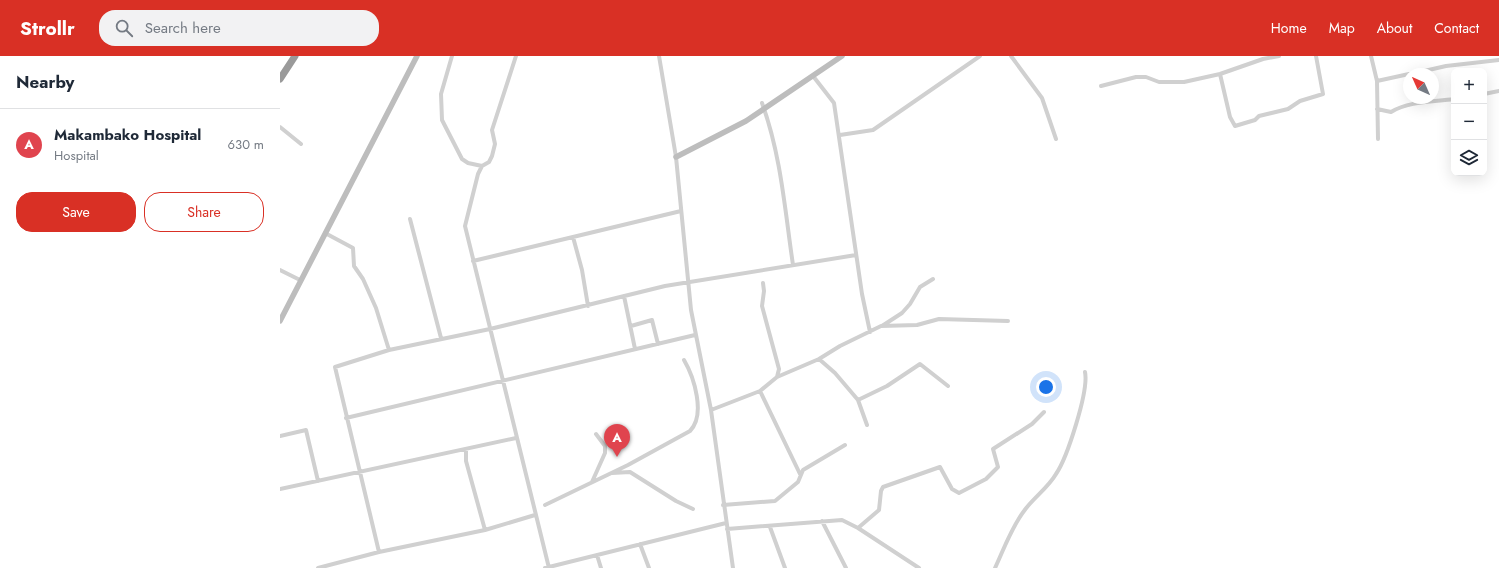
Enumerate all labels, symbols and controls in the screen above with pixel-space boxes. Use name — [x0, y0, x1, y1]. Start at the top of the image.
search box — [99, 10, 379, 46]
text: Strollr — [20, 15, 75, 42]
icon: search — [113, 17, 135, 39]
text: Search here — [145, 17, 221, 39]
text: Home — [1271, 18, 1307, 38]
text: Map — [1329, 18, 1355, 38]
text: About — [1377, 18, 1412, 38]
text: Contact — [1434, 18, 1479, 38]
north arrow — [1403, 68, 1439, 104]
map controls — [1451, 68, 1487, 176]
button: + — [1451, 68, 1487, 104]
text: Nearby — [16, 70, 74, 94]
button: − — [1451, 104, 1487, 140]
text: Makambako Hospital — [54, 124, 201, 146]
text: A — [24, 135, 34, 154]
text: 630 m — [228, 135, 264, 154]
button: layers — [1451, 140, 1487, 176]
text: Hospital — [54, 146, 99, 165]
button: Save — [16, 192, 136, 232]
button: Share — [144, 192, 264, 232]
your location — [1036, 377, 1056, 397]
pin: A — [604, 424, 630, 457]

